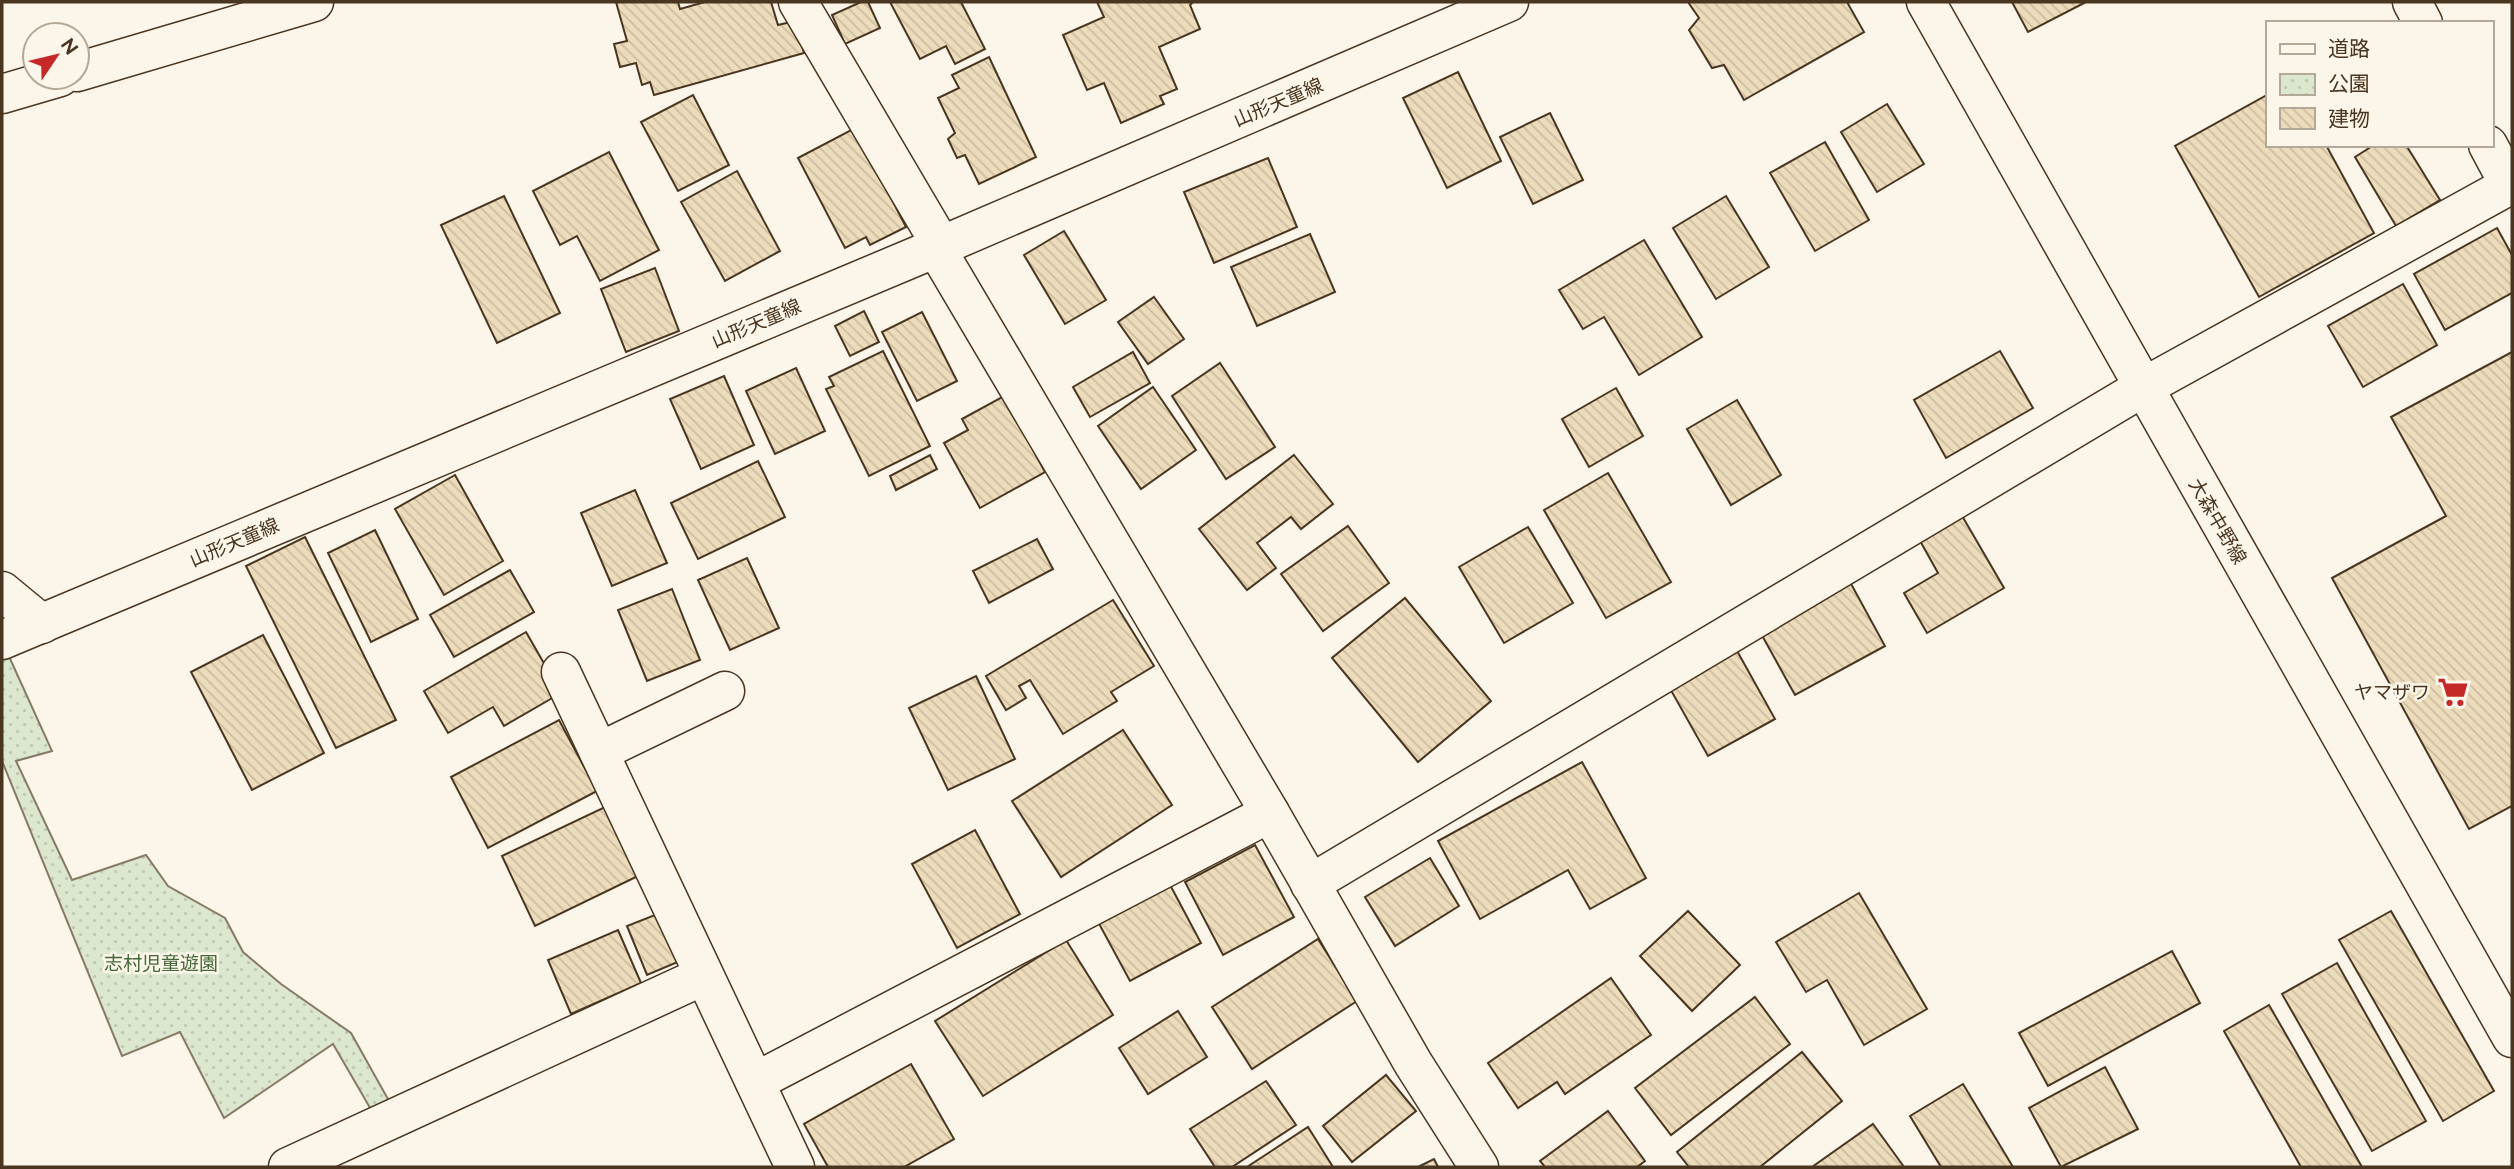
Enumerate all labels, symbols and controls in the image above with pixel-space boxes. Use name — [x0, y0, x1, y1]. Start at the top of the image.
north arrow — [21, 21, 91, 91]
legend — [2266, 21, 2493, 147]
text: N — [57, 34, 83, 58]
text: 道路 — [2328, 36, 2370, 61]
text: 公園 — [2328, 71, 2370, 96]
street label: 山形天童線 — [1230, 73, 1326, 131]
text: 建物 — [2328, 106, 2370, 131]
street label: 山形天童線 — [708, 294, 804, 352]
street label: 大森中野線 — [2185, 474, 2251, 568]
street label: 山形天童線 — [186, 513, 282, 571]
supermarket icon: ヤマザワ — [2436, 675, 2470, 709]
place label: ヤマザワ — [2354, 681, 2430, 703]
park label: 志村児童遊園 — [104, 952, 218, 974]

